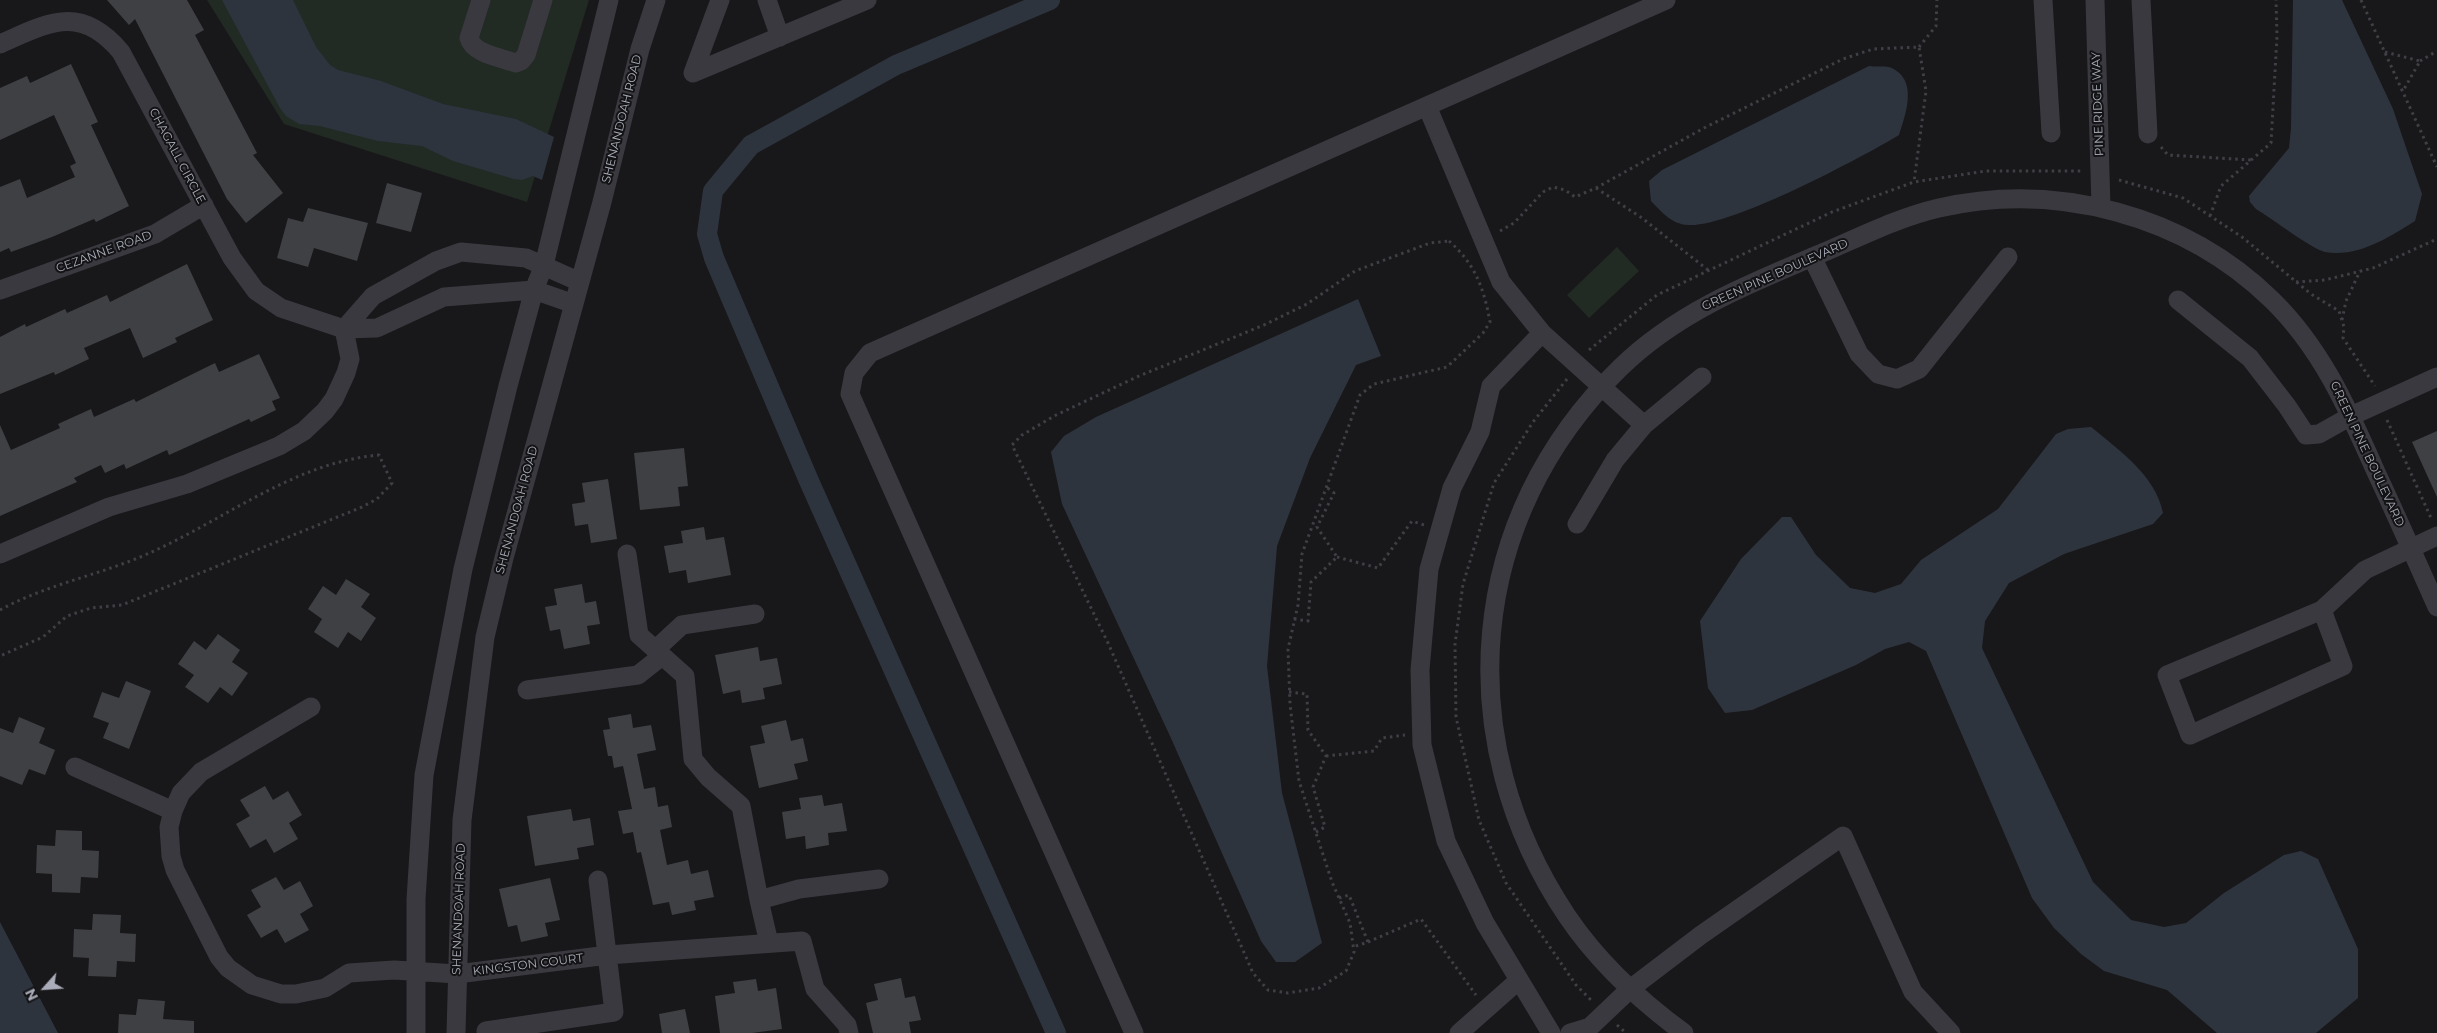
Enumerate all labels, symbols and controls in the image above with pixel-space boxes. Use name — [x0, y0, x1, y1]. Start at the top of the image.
street label: PINE RIDGE WAY — [2089, 52, 2107, 156]
street label: SHENANDOAH ROAD — [599, 53, 645, 185]
street label: CHAGALL CIRCLE — [146, 106, 208, 206]
street label: CEZANNE ROAD — [54, 228, 154, 276]
street label: GREEN PINE BOULEVARD — [1700, 236, 1850, 314]
street label: GREEN PINE BOULEVARD — [2327, 379, 2407, 529]
street label: SHENANDOAH ROAD — [493, 444, 541, 576]
street label: SHENANDOAH ROAD — [450, 843, 468, 975]
street label: KINGSTON COURT — [472, 951, 584, 979]
north arrow — [20, 963, 70, 1013]
text: N — [21, 986, 42, 1004]

